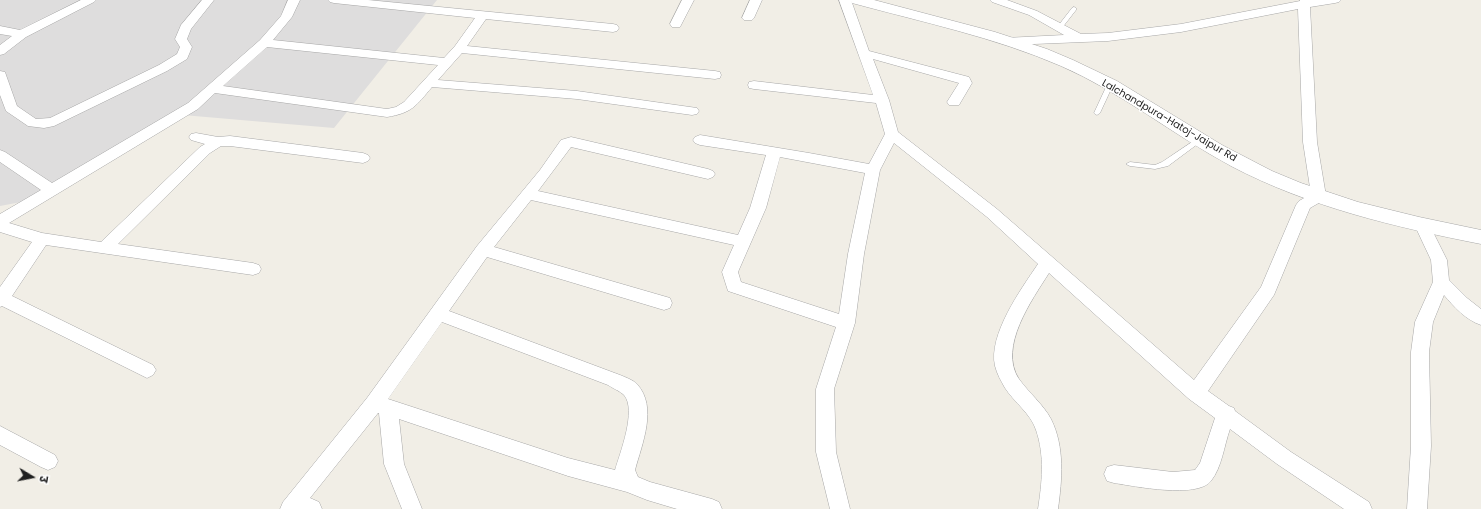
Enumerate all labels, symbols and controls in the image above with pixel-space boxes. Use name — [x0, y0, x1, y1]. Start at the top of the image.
street label: Lalchandpura-Hatoj-Jaipur Rd — [1099, 77, 1239, 165]
north arrow — [12, 457, 52, 497]
text: उ — [35, 475, 52, 484]

